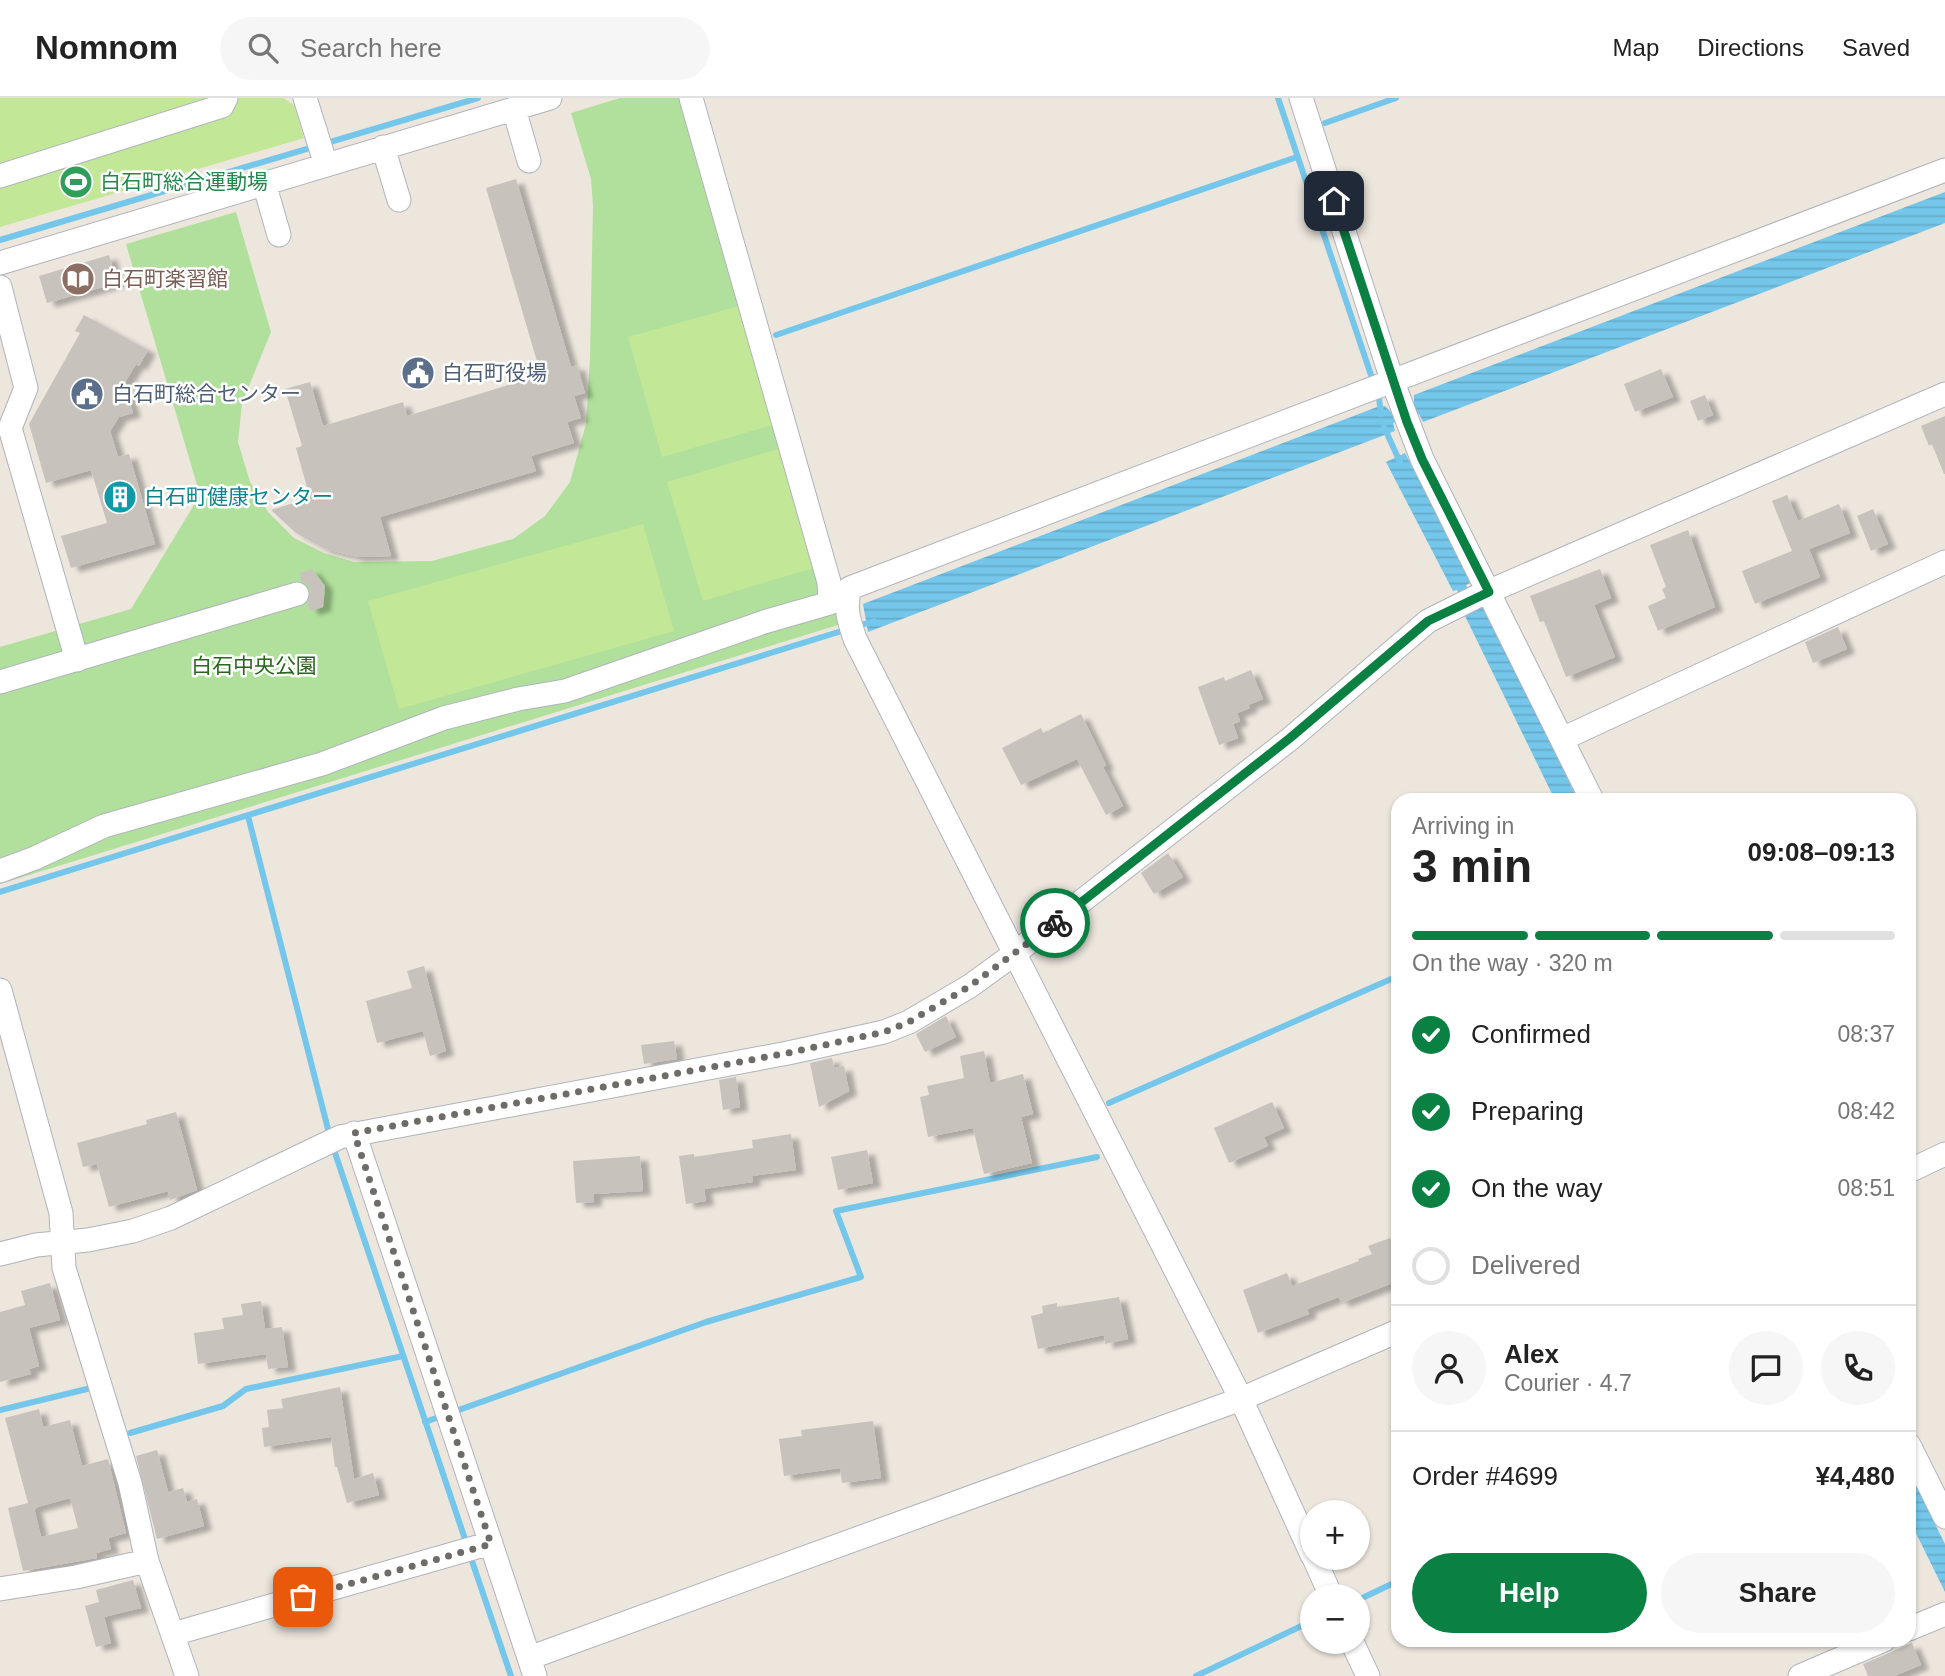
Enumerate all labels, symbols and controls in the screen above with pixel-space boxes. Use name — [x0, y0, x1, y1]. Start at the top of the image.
search box — [220, 17, 710, 80]
text: Nomnom — [35, 29, 178, 66]
icon: search — [244, 29, 282, 67]
text: Search here — [300, 33, 442, 63]
text: Map — [1613, 34, 1659, 61]
text: Directions — [1697, 34, 1804, 61]
text: Saved — [1842, 34, 1910, 61]
sports icon: 白石町総合運動場 — [57, 163, 95, 201]
place label: 白石町総合運動場 — [100, 170, 268, 193]
pin — [1304, 171, 1364, 231]
icon: home — [1315, 182, 1353, 220]
library icon: 白石町楽習館 — [59, 260, 97, 298]
place label: 白石町楽習館 — [102, 267, 228, 290]
public building icon: 白石町役場 — [399, 354, 437, 392]
place label: 白石町役場 — [442, 361, 547, 384]
public building icon: 白石町総合センター — [68, 375, 106, 413]
place label: 白石町総合センター — [112, 382, 301, 405]
building icon: 白石町健康センター — [101, 478, 139, 516]
place label: 白石町健康センター — [144, 485, 333, 508]
park label: 白石中央公園 — [191, 654, 317, 677]
text: Arriving in — [1412, 813, 1514, 839]
text: 09:08–09:13 — [1748, 837, 1895, 867]
text: 3 min — [1412, 840, 1532, 892]
courier — [1020, 888, 1090, 958]
icon: bike — [1036, 904, 1074, 942]
text: On the way · 320 m — [1412, 950, 1613, 976]
icon: check — [1412, 1016, 1450, 1054]
text: Confirmed — [1471, 1019, 1591, 1049]
text: 08:37 — [1837, 1021, 1895, 1047]
icon: check — [1412, 1093, 1450, 1131]
text: Preparing — [1471, 1096, 1584, 1126]
text: 08:42 — [1837, 1098, 1895, 1124]
icon: check — [1412, 1170, 1450, 1208]
text: On the way — [1471, 1173, 1603, 1203]
text: 08:51 — [1837, 1175, 1895, 1201]
text: Delivered — [1471, 1250, 1581, 1280]
button: person — [1412, 1331, 1486, 1405]
button: chat — [1729, 1331, 1803, 1405]
button: phone — [1821, 1331, 1895, 1405]
text: Alex — [1504, 1339, 1559, 1369]
text: Courier · 4.7 — [1504, 1370, 1632, 1396]
text: Order #4699 — [1412, 1461, 1558, 1491]
text: ¥4,480 — [1815, 1461, 1895, 1491]
map controls — [1300, 1500, 1370, 1654]
button: + — [1300, 1500, 1370, 1570]
button: Help — [1412, 1553, 1647, 1633]
button: Share — [1661, 1553, 1895, 1633]
pin — [273, 1567, 333, 1627]
icon: bag — [284, 1578, 322, 1616]
button: − — [1300, 1584, 1370, 1654]

